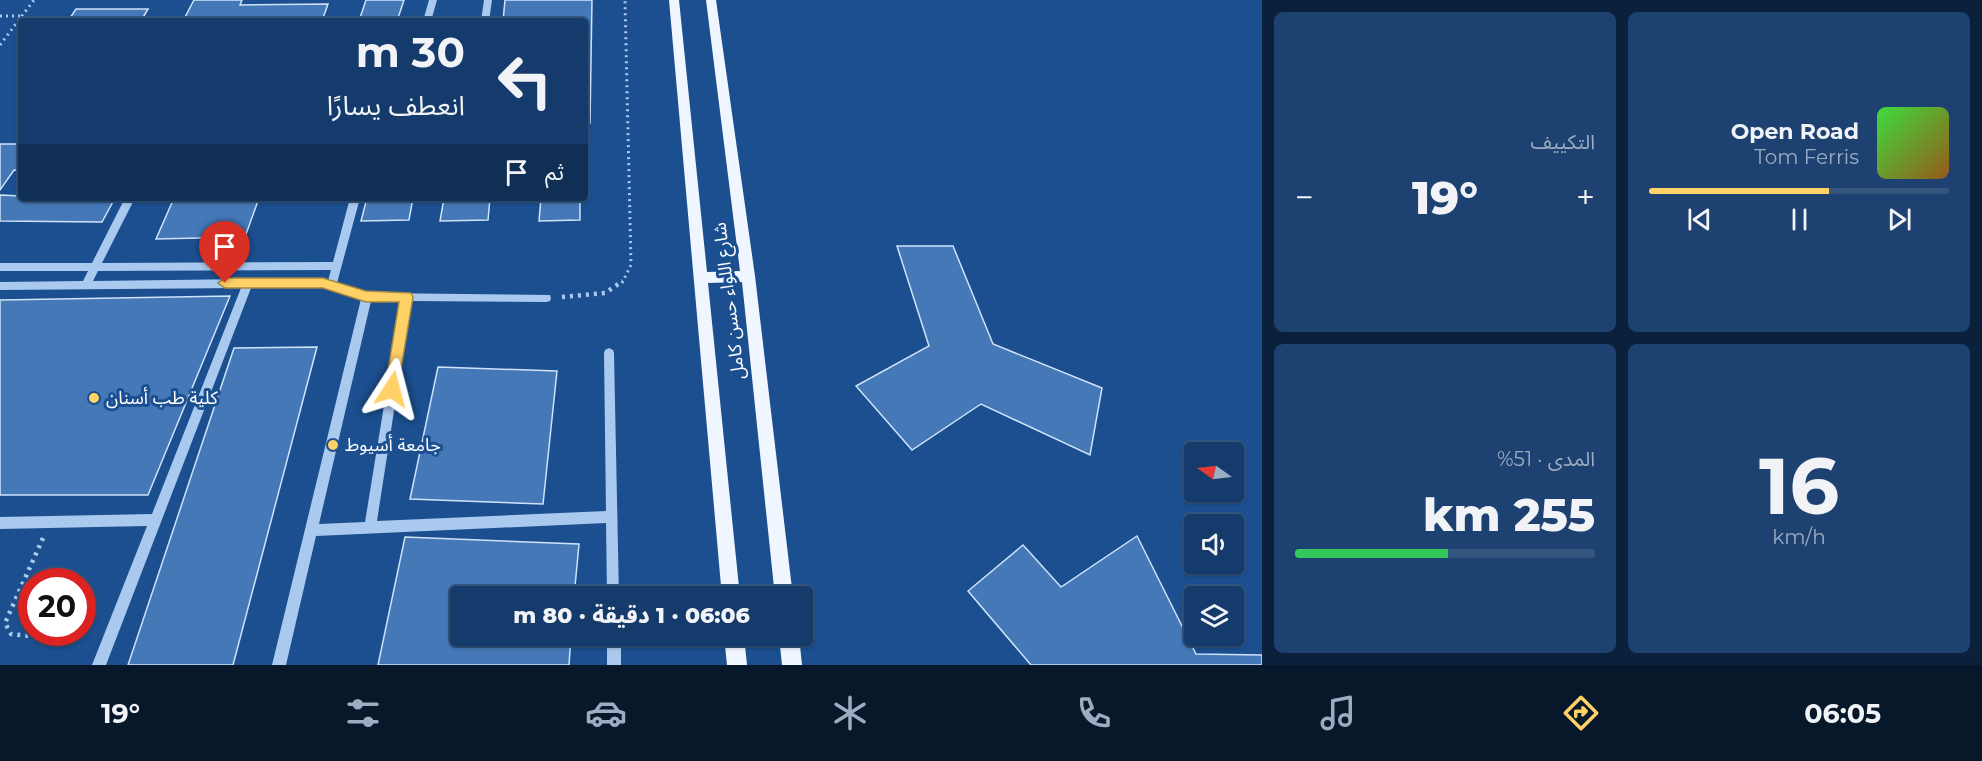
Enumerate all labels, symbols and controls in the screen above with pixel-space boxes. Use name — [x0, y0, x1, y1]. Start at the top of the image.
text: 30 m — [356, 26, 465, 78]
icon: left — [486, 42, 564, 120]
text: انعطف يسارًا — [327, 89, 465, 122]
text: Open Road — [1731, 118, 1859, 145]
text: التكييف — [1531, 130, 1595, 154]
text: Tom Ferris — [1754, 145, 1859, 169]
icon: arrive — [500, 156, 533, 189]
text: ثم — [545, 159, 564, 186]
text: 19° — [1412, 170, 1478, 225]
text: − — [1295, 177, 1314, 217]
text: + — [1576, 177, 1595, 217]
icon: previous — [1683, 203, 1716, 236]
icon: pause — [1783, 203, 1816, 236]
icon: next — [1883, 203, 1916, 236]
pin — [199, 221, 250, 283]
street label: شارع اللواء حسن كامل — [708, 221, 753, 381]
icon: arrive — [208, 230, 241, 263]
position arrow — [360, 357, 424, 421]
place label: كلية طب أسنان — [106, 387, 218, 409]
marker: كلية طب أسنان — [87, 391, 101, 405]
place label: جامعة أسيوط — [345, 434, 441, 456]
marker: جامعة أسيوط — [326, 438, 340, 452]
text: 16 — [1759, 438, 1839, 534]
north arrow — [1184, 442, 1244, 502]
map controls — [1184, 442, 1244, 646]
text: المدى · 51% — [1497, 447, 1595, 471]
text: 255 km — [1423, 487, 1595, 542]
button: sound — [1184, 514, 1244, 574]
text: km/h — [1772, 525, 1826, 549]
speed limit sign: 20 — [18, 568, 96, 646]
button: layers — [1184, 586, 1244, 646]
text: 06:06 · 1 دقيقة · 80 m — [513, 602, 750, 629]
icon: filters — [342, 692, 384, 734]
icon: car — [585, 692, 627, 734]
icon: climate — [829, 692, 871, 734]
icon: phone — [1073, 692, 1115, 734]
icon: music — [1317, 692, 1359, 734]
icon: directions — [1560, 692, 1602, 734]
text: 19° — [101, 697, 140, 730]
text: 06:05 — [1804, 697, 1881, 730]

